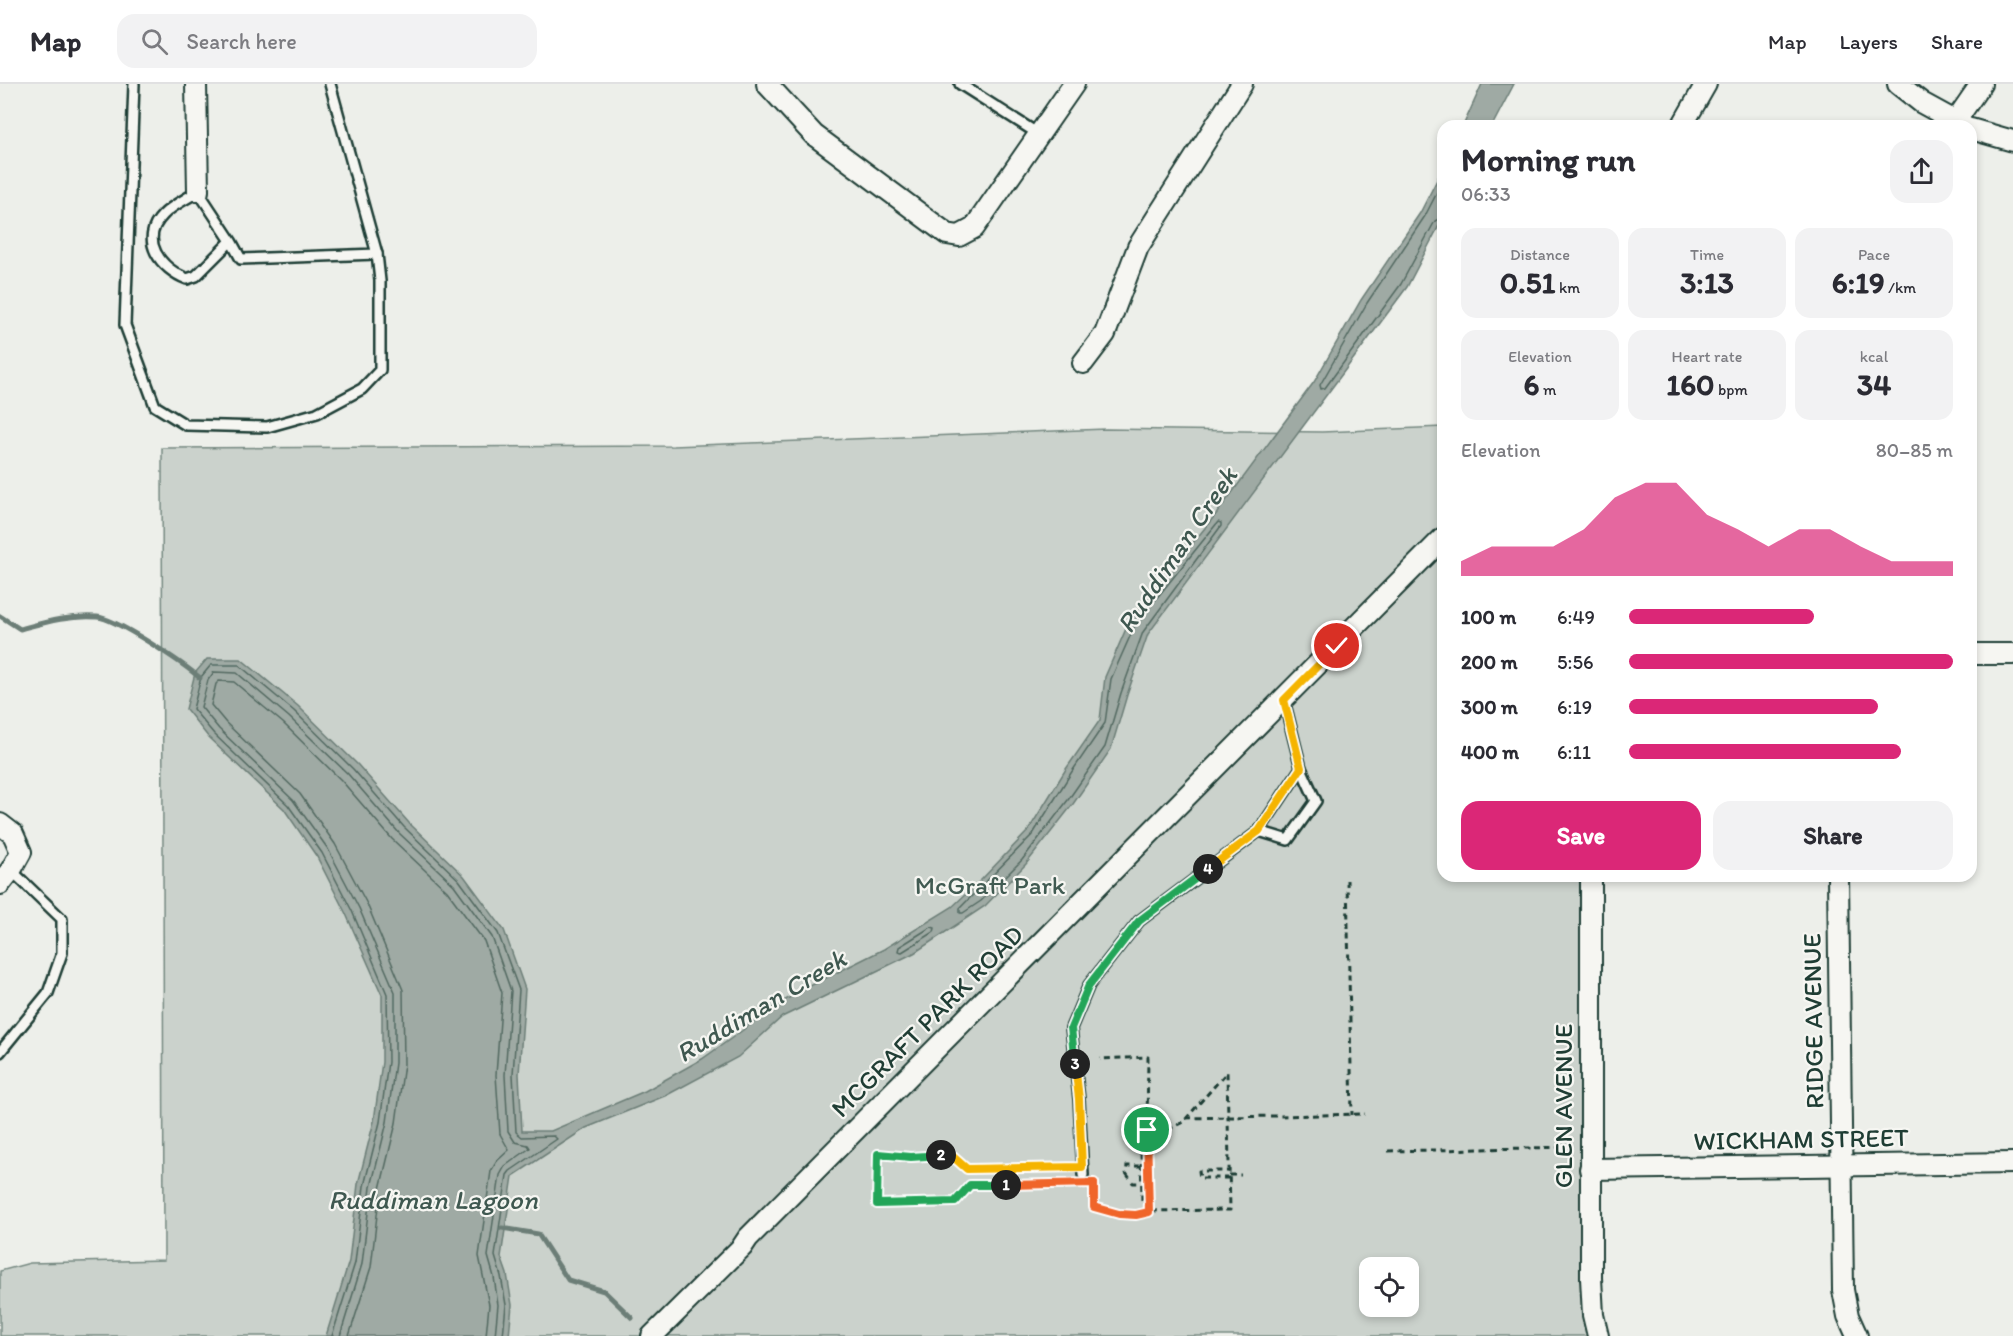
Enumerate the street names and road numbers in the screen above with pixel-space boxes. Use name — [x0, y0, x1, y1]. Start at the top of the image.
street label: MCGRAFT PARK ROAD — [824, 918, 1030, 1124]
street label: RIDGE AVENUE — [1795, 933, 1831, 1109]
street label: GLEN AVENUE — [1547, 1024, 1579, 1188]
street label: WICKHAM STREET — [1693, 1121, 1909, 1157]

